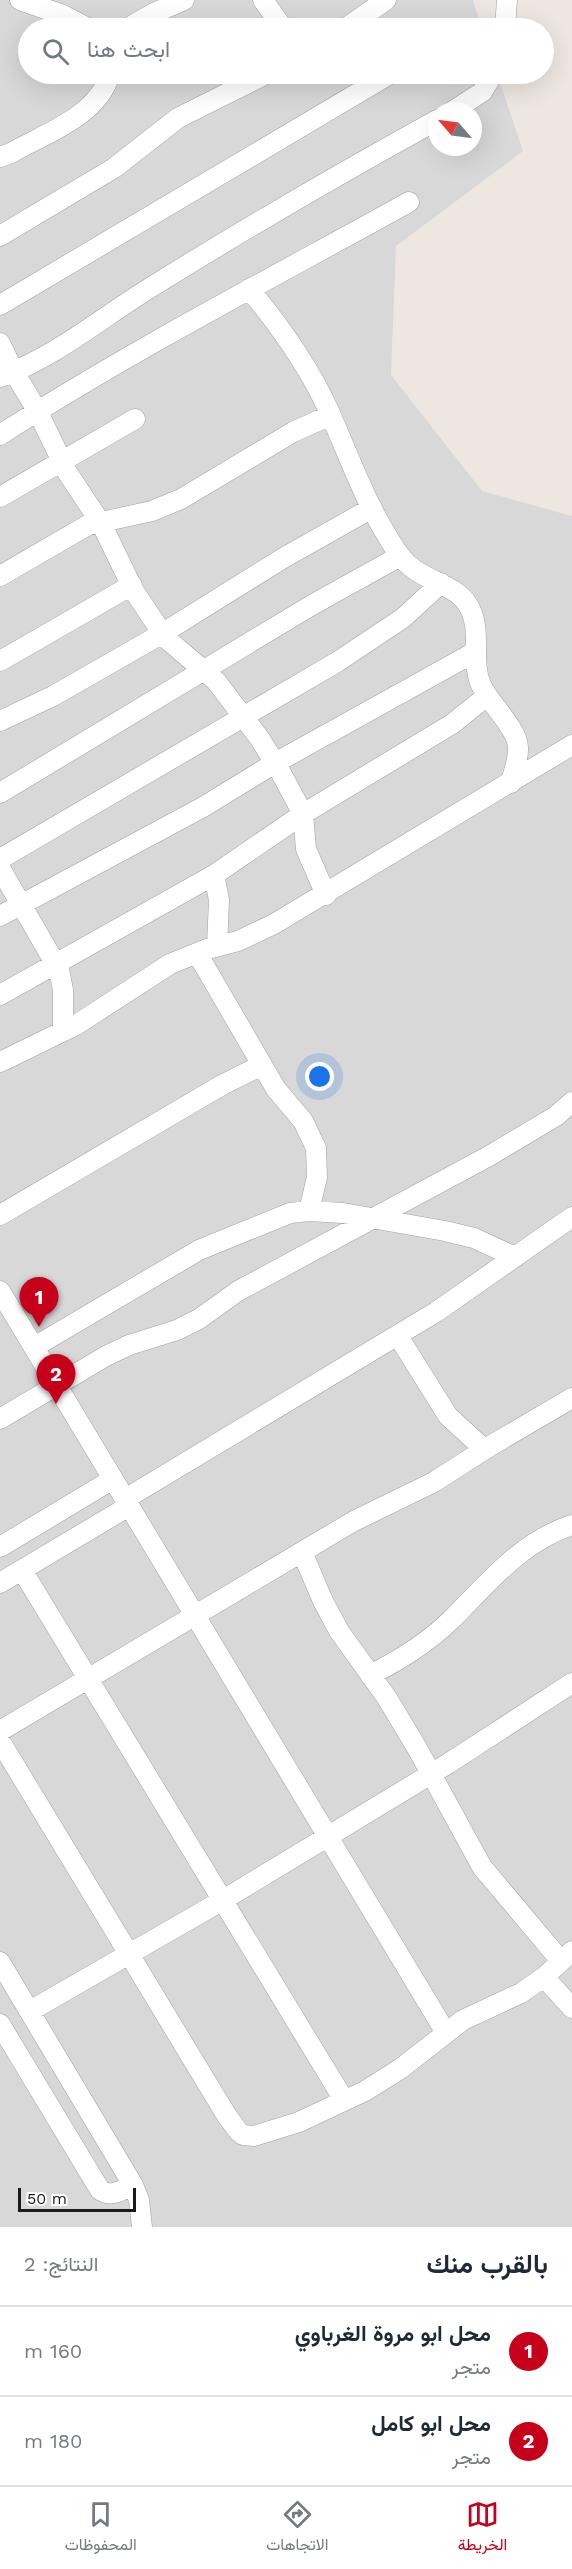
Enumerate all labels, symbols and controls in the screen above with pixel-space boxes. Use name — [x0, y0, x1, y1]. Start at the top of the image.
search box — [18, 18, 554, 84]
icon: search — [39, 35, 72, 68]
text: ابحث هنا — [87, 37, 170, 62]
north arrow — [428, 102, 482, 156]
your location — [305, 1062, 334, 1091]
pin: 1 — [20, 1278, 58, 1327]
pin: 2 — [36, 1354, 76, 1404]
scale bar — [18, 2185, 136, 2212]
text: 50 m — [27, 2189, 67, 2208]
text: بالقرب منك — [426, 2249, 548, 2279]
text: النتائج: 2 — [24, 2252, 98, 2276]
text: محل ابو مروة الغرباوي — [295, 2321, 491, 2346]
text: 160 m — [24, 2339, 82, 2363]
text: 1 — [524, 2339, 533, 2363]
text: متجر — [452, 2355, 491, 2379]
text: محل ابو كامل — [371, 2411, 491, 2436]
text: 180 m — [24, 2429, 82, 2453]
text: 2 — [523, 2429, 534, 2453]
text: متجر — [452, 2445, 491, 2469]
tab: المحفوظات — [65, 2498, 137, 2559]
tab: الاتجاهات — [266, 2498, 328, 2559]
tab: الخريطة — [458, 2498, 507, 2559]

